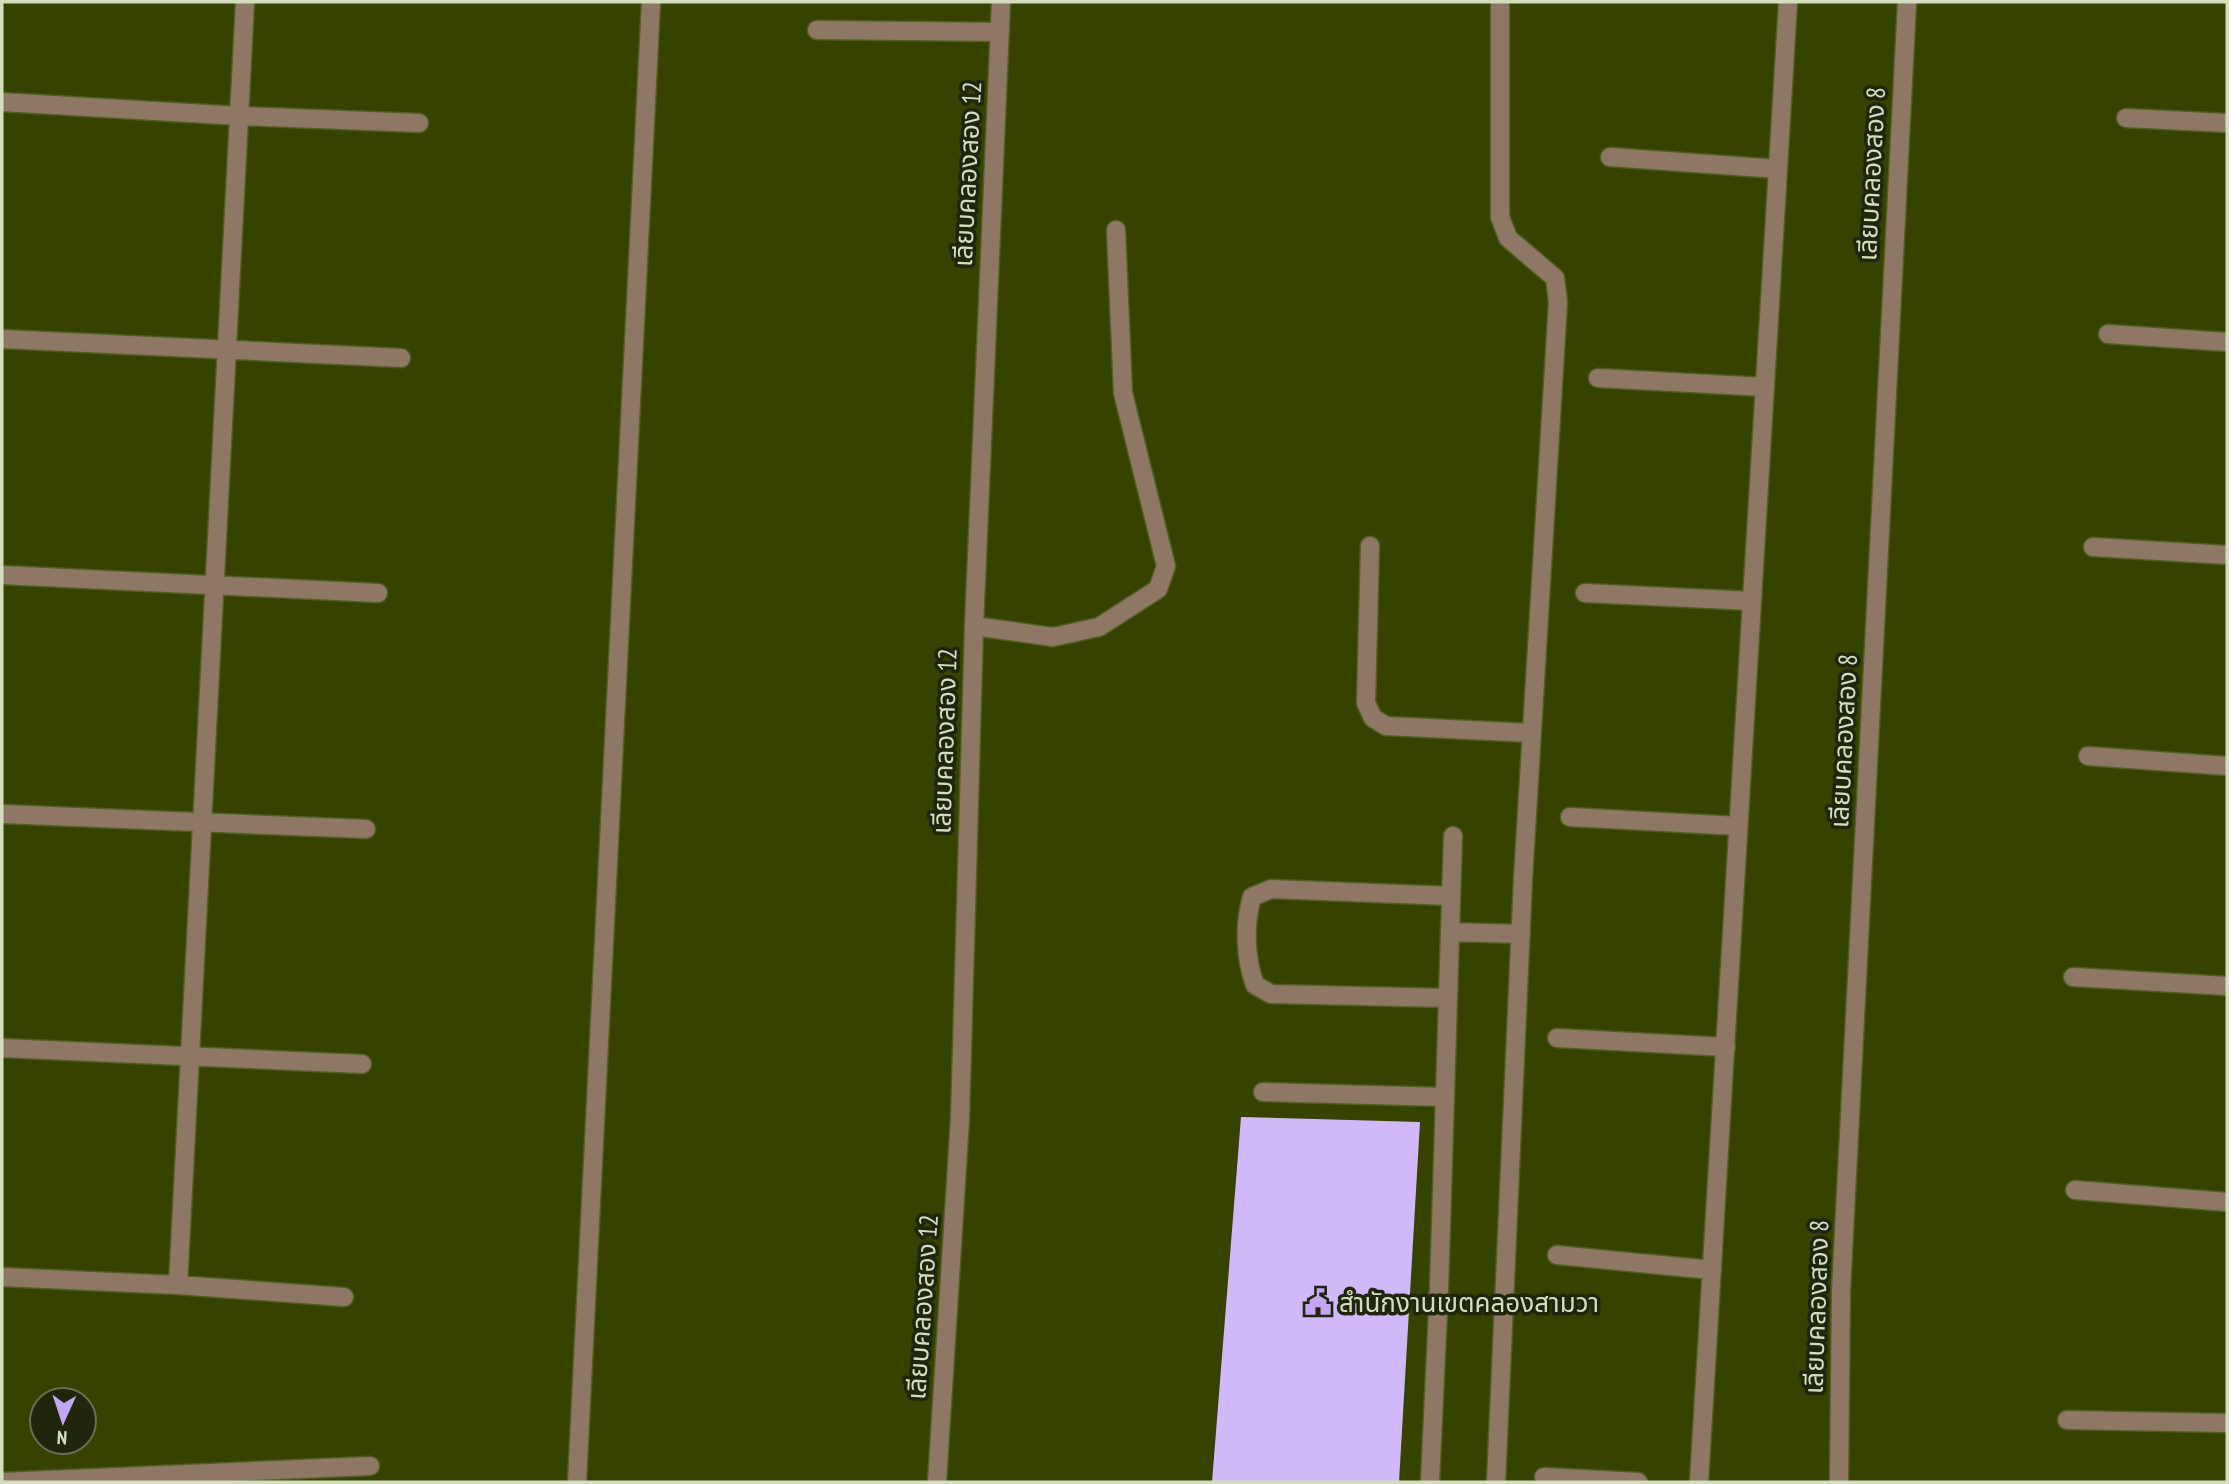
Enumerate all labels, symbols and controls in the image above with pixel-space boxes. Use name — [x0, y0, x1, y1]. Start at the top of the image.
street label: เลียบคลองสอง 12 — [946, 80, 988, 268]
street label: เลียบคลองสอง 8 — [1850, 86, 1892, 262]
street label: เลียบคลองสอง 12 — [924, 648, 964, 834]
street label: เลียบคลองสอง 8 — [1822, 653, 1864, 829]
street label: เลียบคลองสอง 12 — [899, 1213, 945, 1401]
street label: เลียบคลองสอง 8 — [1796, 1219, 1836, 1395]
place label: สำนักงานเขตคลองสามวา — [1339, 1286, 1599, 1319]
public building icon: สำนักงานเขตคลองสามวา — [1303, 1287, 1333, 1317]
north arrow — [28, 1386, 98, 1456]
text: N — [56, 1426, 68, 1450]

